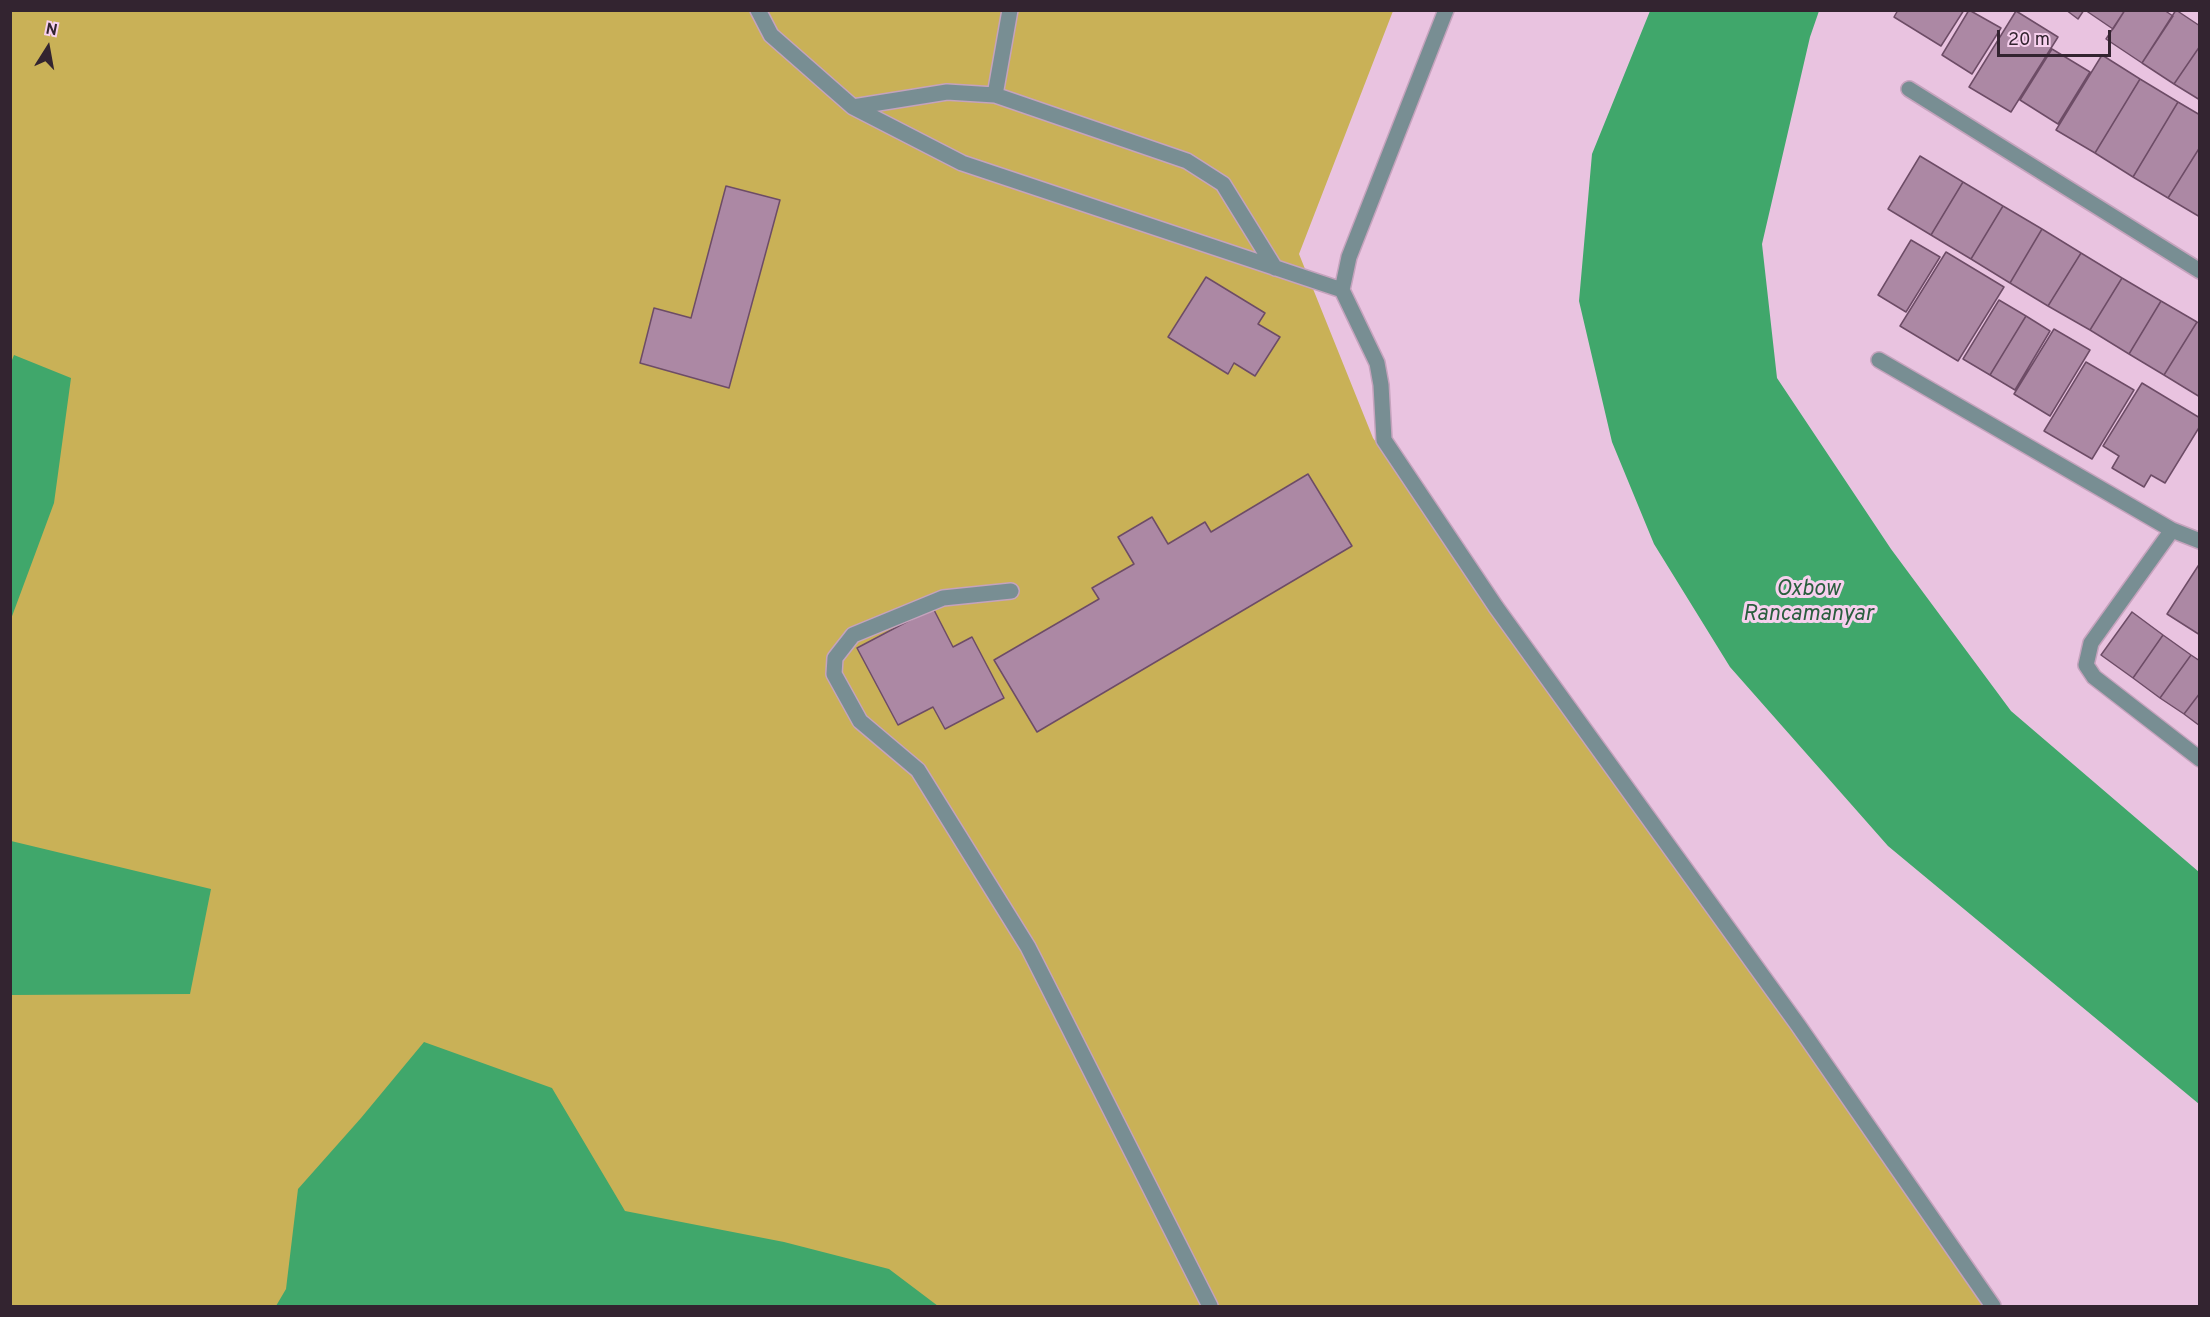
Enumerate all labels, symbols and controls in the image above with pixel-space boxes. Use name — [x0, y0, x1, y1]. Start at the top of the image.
north arrow — [18, 18, 78, 78]
scale bar — [2000, 18, 2114, 56]
text: N — [44, 19, 59, 41]
text: 20 m — [2008, 29, 2050, 52]
water label: Oxbow Rancamanyar — [1743, 578, 1873, 630]

